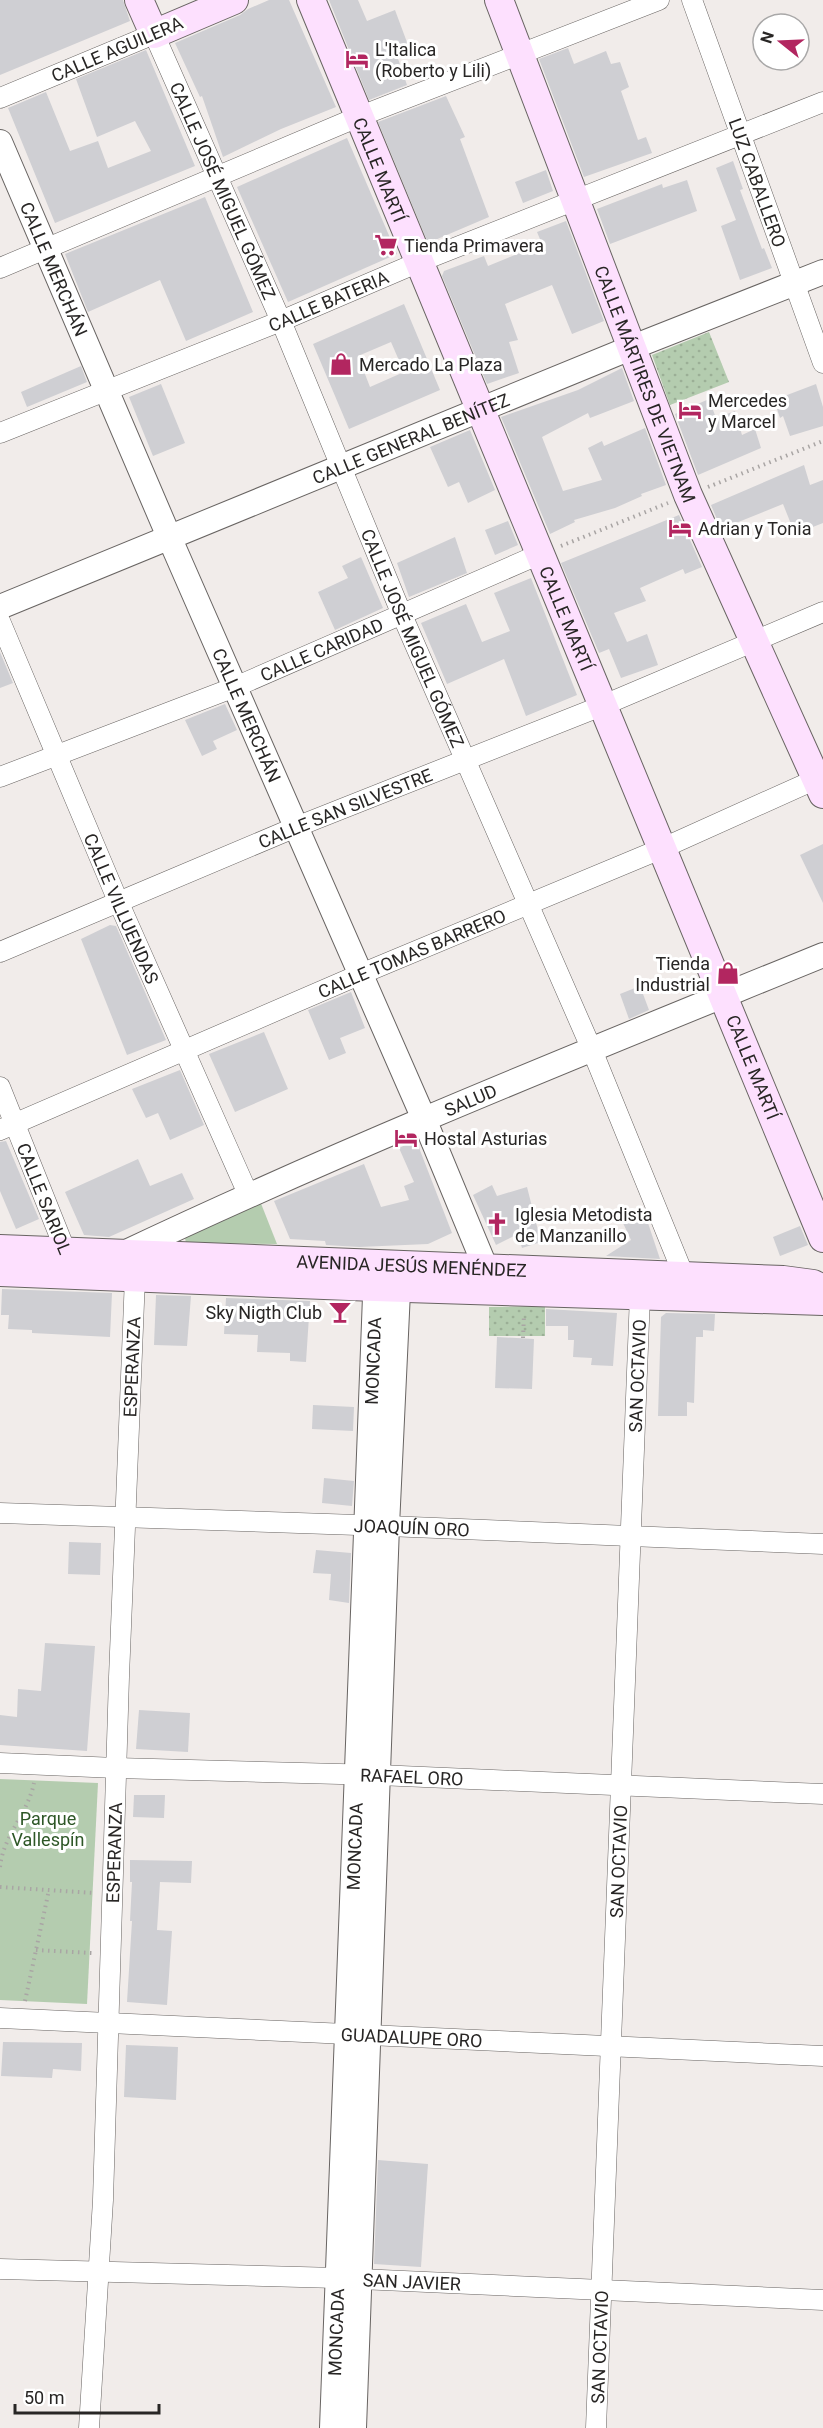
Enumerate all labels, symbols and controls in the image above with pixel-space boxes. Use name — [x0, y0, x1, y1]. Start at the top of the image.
street label: CALLE AGUILERA — [48, 12, 186, 86]
north arrow — [751, 12, 811, 72]
text: N — [756, 29, 778, 46]
place label: L'Italica (Roberto y Lili) — [375, 39, 491, 82]
hotel icon: L'Italica (Roberto y Lili) — [344, 46, 370, 72]
street label: CALLE JOSÉ MIGUEL GÓMEZ — [166, 79, 281, 303]
street label: CALLE MARTÍ — [349, 114, 411, 226]
street label: LUZ CABALLERO — [725, 115, 791, 250]
street label: CALLE MERCHÁN — [16, 199, 92, 339]
supermarket icon: Tienda Primavera — [373, 232, 399, 258]
place label: Tienda Primavera — [404, 235, 544, 256]
street label: CALLE MÁRTIRES DE VIETNAM — [591, 262, 700, 506]
street label: CALLE BATERIA — [265, 266, 392, 335]
shop icon: Mercado La Plaza — [328, 351, 354, 377]
place label: Mercado La Plaza — [359, 354, 502, 375]
street label: CALLE GENERAL BENÍTEZ — [309, 388, 512, 488]
place label: Mercedes y Marcel — [708, 390, 787, 432]
hotel icon: Mercedes y Marcel — [677, 397, 703, 423]
hotel icon: Adrian y Tonia — [667, 515, 693, 541]
place label: Adrian y Tonia — [698, 518, 811, 539]
street label: CALLE JOSÉ MIGUEL GÓMEZ — [357, 526, 469, 751]
street label: CALLE MARTÍ — [536, 563, 598, 675]
street label: CALLE CARIDAD — [257, 613, 386, 685]
street label: CALLE MERCHÁN — [209, 645, 286, 785]
street label: CALLE SAN SILVESTRE — [255, 764, 435, 852]
street label: CALLE VILLUENDAS — [80, 830, 164, 987]
street label: CALLE TOMAS BARRERO — [314, 904, 509, 1002]
place label: Tienda Industrial — [635, 953, 710, 995]
shop icon: Tienda Industrial — [715, 960, 741, 986]
street label: CALLE MARTÍ — [722, 1011, 785, 1123]
street label: SALUD — [441, 1079, 500, 1120]
hotel icon: Hostal Asturias — [393, 1125, 419, 1151]
place label: Hostal Asturias — [424, 1128, 547, 1149]
street label: CALLE SARIOL — [13, 1140, 76, 1257]
place label: Iglesia Metodista de Manzanillo — [515, 1204, 653, 1246]
church icon: Iglesia Metodista de Manzanillo — [484, 1211, 510, 1237]
street label: AVENIDA JESÚS MENÉNDEZ — [296, 1250, 528, 1280]
bar icon: Sky Nigth Club — [327, 1299, 353, 1325]
place label: Sky Nigth Club — [205, 1302, 322, 1323]
street label: ESPERANZA — [119, 1316, 144, 1418]
street label: MONCADA — [360, 1316, 385, 1405]
street label: SAN OCTAVIO — [624, 1319, 650, 1433]
street label: JOAQUÍN ORO — [353, 1514, 470, 1540]
street label: RAFAEL ORO — [360, 1764, 464, 1789]
street label: ESPERANZA — [102, 1802, 126, 1903]
street label: MONCADA — [342, 1802, 366, 1891]
street label: SAN OCTAVIO — [605, 1804, 631, 1918]
park label: Parque Vallespín — [12, 1808, 84, 1850]
street label: GUADALUPE ORO — [340, 2023, 483, 2051]
street label: SAN JAVIER — [362, 2269, 461, 2294]
street label: MONCADA — [323, 2288, 348, 2376]
street label: SAN OCTAVIO — [586, 2290, 612, 2404]
scale bar — [15, 2377, 159, 2415]
text: 50 m — [24, 2387, 64, 2408]

